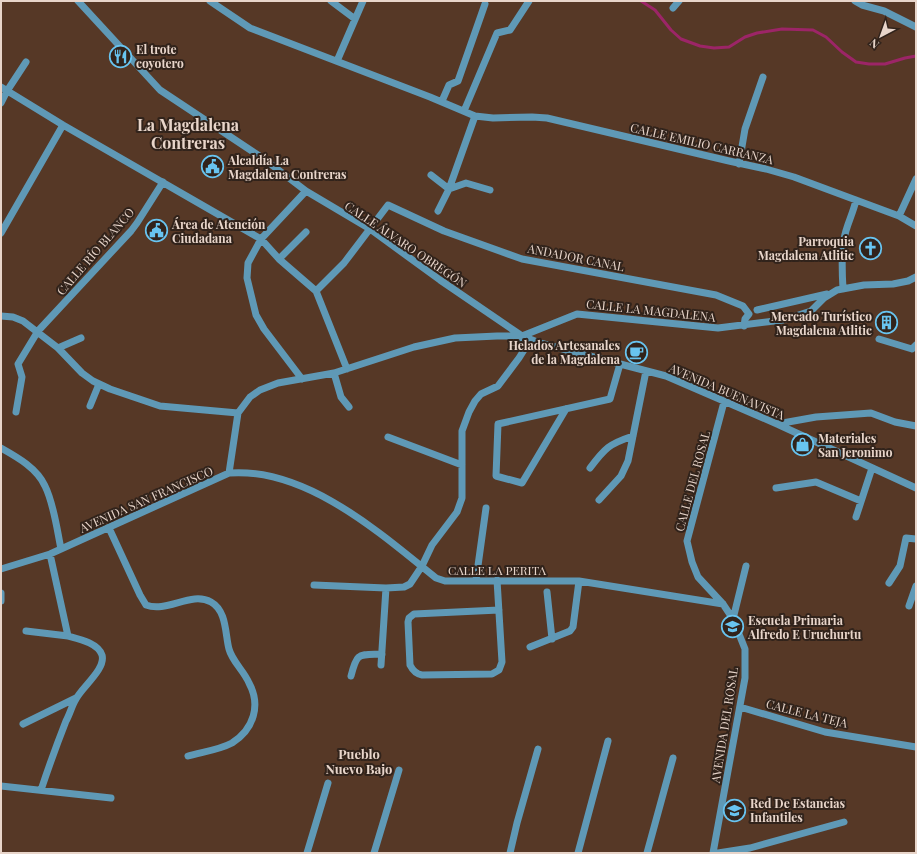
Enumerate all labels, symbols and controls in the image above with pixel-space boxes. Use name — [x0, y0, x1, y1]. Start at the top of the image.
north arrow — [861, 16, 901, 56]
text: N — [866, 36, 882, 52]
place label: El trote coyotero — [136, 41, 184, 71]
restaurant icon: El trote coyotero — [108, 43, 134, 69]
district label: La Magdalena Contreras — [137, 114, 240, 153]
street label: CALLE EMILIO CARRANZA — [629, 119, 776, 167]
place label: Alcaldía La Magdalena Contreras — [227, 152, 347, 182]
public building icon: Alcaldía La Magdalena Contreras — [199, 154, 225, 180]
street label: CALLE ÁLVARO OBREGÓN — [342, 197, 470, 291]
street label: CALLE RÍO BLANCO — [53, 204, 137, 298]
place label: Área de Atención Ciudadana — [171, 216, 266, 246]
public building icon: Área de Atención Ciudadana — [144, 218, 170, 244]
place label: Parroquia Magdalena Atlitic — [758, 233, 855, 263]
church icon: Parroquia Magdalena Atlitic — [857, 235, 883, 261]
street label: ANDADOR CANAL — [525, 240, 626, 274]
street label: CALLE LA MAGDALENA — [586, 295, 717, 325]
place label: Mercado Turístico Magdalena Atlitic — [771, 308, 872, 338]
building icon: Mercado Turístico Magdalena Atlitic — [874, 310, 900, 336]
place label: Helados Artesanales de la Magdalena — [508, 337, 621, 367]
cafe icon: Helados Artesanales de la Magdalena — [623, 339, 649, 365]
street label: AVENIDA BUENAVISTA — [666, 359, 788, 423]
street label: CALLE DEL ROSAL — [671, 429, 713, 533]
place label: Materiales San Jeronimo — [818, 430, 893, 460]
shop icon: Materiales San Jeronimo — [789, 432, 815, 458]
street label: AVENIDA SAN FRANCISCO — [76, 462, 215, 536]
street label: CALLE LA PERITA — [448, 562, 547, 578]
place label: Escuela Primaria Alfredo E Uruchurtu — [747, 612, 862, 642]
school or university icon: Escuela Primaria Alfredo E Uruchurtu — [719, 614, 745, 640]
street label: AVENIDA DEL ROSAL — [707, 666, 741, 785]
street label: CALLE LA TEJA — [765, 695, 850, 731]
district label: Pueblo Nuevo Bajo — [326, 745, 392, 777]
place label: Red De Estancias Infantiles — [750, 795, 845, 825]
school or university icon: Red De Estancias Infantiles — [722, 797, 748, 823]

